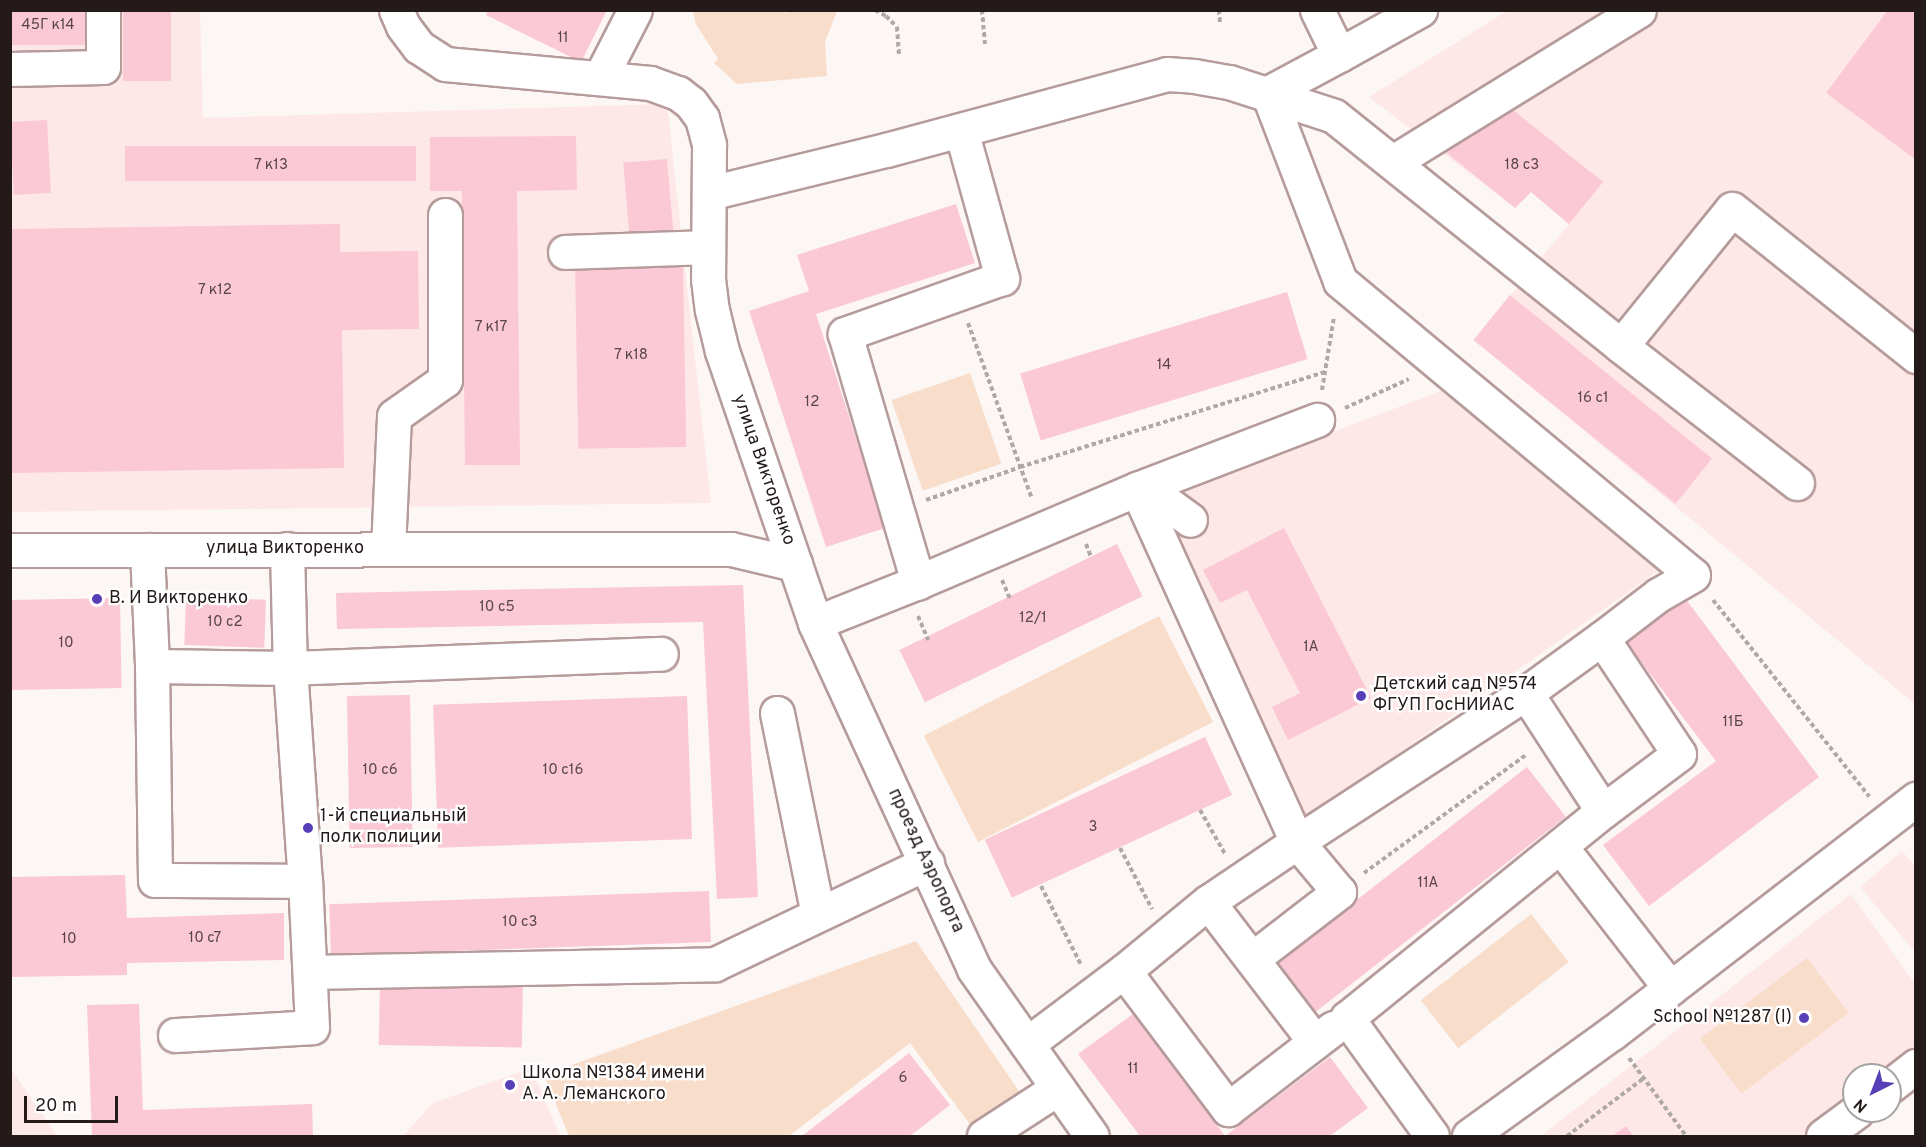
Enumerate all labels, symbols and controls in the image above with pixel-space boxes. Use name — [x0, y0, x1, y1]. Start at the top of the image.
house number: 45Г к14 — [21, 17, 75, 35]
house number: 11 — [557, 30, 569, 48]
house number: 7 к13 — [254, 157, 288, 175]
house number: 18 с3 — [1505, 157, 1539, 175]
house number: 7 к12 — [198, 282, 232, 300]
house number: 7 к17 — [474, 319, 508, 337]
house number: 7 к18 — [614, 347, 648, 365]
house number: 14 — [1157, 357, 1171, 375]
house number: 16 с1 — [1577, 390, 1609, 408]
street label: улица Викторенко — [727, 392, 799, 548]
house number: 12 — [805, 394, 819, 412]
street label: улица Викторенко — [206, 538, 364, 560]
place label: В. И Викторенко — [109, 588, 248, 610]
marker: В. И Викторенко — [90, 592, 104, 606]
house number: 10 с5 — [479, 599, 515, 617]
house number: 12/1 — [1019, 610, 1047, 628]
house number: 10 с2 — [207, 614, 243, 632]
house number: 10 — [58, 635, 74, 653]
house number: 1А — [1303, 639, 1319, 657]
place label: Детский сад №574 ФГУП ГосНИИАС — [1373, 675, 1537, 718]
marker: Детский сад №574 ФГУП ГосНИИАС — [1354, 689, 1368, 703]
house number: 11Б — [1723, 714, 1743, 732]
house number: 10 с6 — [362, 762, 398, 780]
house number: 10 с16 — [543, 762, 583, 780]
street label: проезд Аэропорта — [882, 785, 968, 937]
place label: 1-й специальный полк полиции — [320, 807, 467, 850]
house number: 3 — [1088, 819, 1098, 837]
marker: 1-й специальный полк полиции — [301, 821, 315, 835]
house number: 11А — [1418, 875, 1438, 893]
house number: 10 с3 — [502, 914, 538, 932]
house number: 10 с7 — [189, 930, 221, 948]
house number: 10 — [61, 931, 77, 949]
place label: School №1287 (I) — [1652, 1007, 1792, 1029]
marker: School №1287 (I) — [1797, 1011, 1811, 1025]
house number: 11 — [1127, 1061, 1139, 1079]
north arrow — [1842, 1063, 1902, 1123]
place label: Школа №1384 имени А. А. Леманского — [522, 1064, 705, 1106]
house number: 6 — [899, 1070, 907, 1088]
marker: Школа №1384 имени А. А. Леманского — [503, 1078, 517, 1092]
scale bar — [27, 1084, 122, 1122]
text: N — [1850, 1094, 1872, 1116]
text: 20 m — [35, 1095, 77, 1118]

